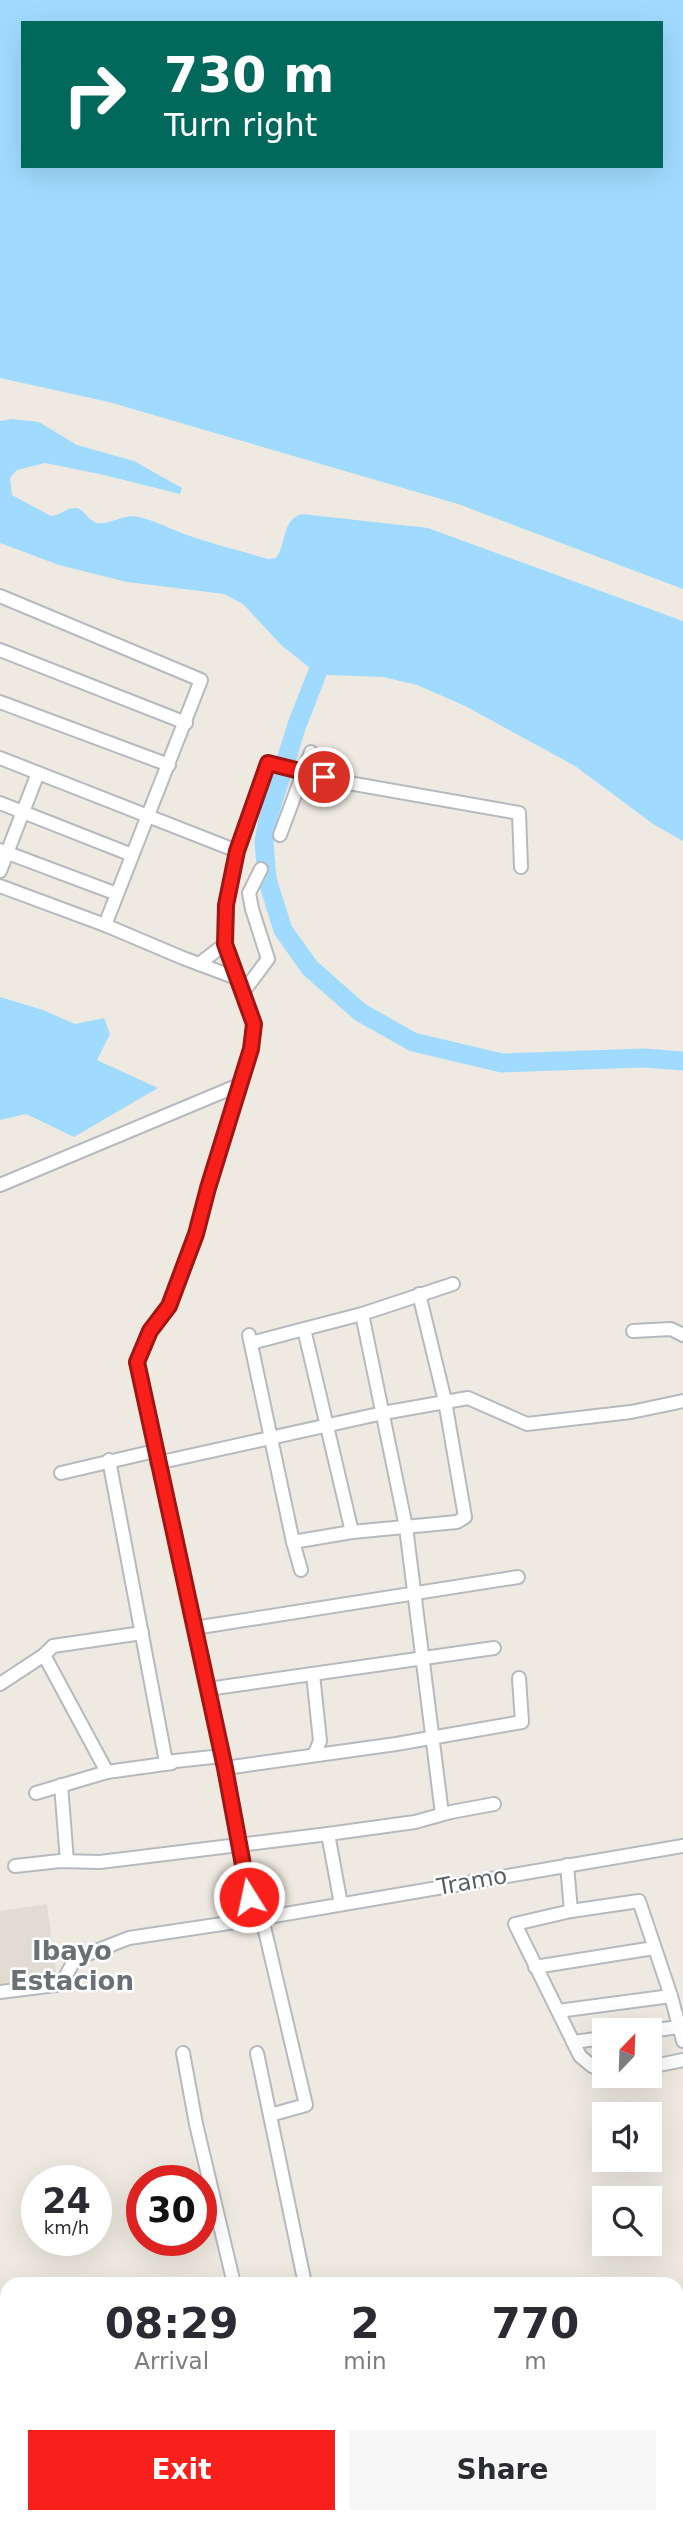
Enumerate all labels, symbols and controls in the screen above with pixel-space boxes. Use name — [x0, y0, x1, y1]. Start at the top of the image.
text: 730 m — [164, 47, 334, 104]
icon: right — [49, 49, 140, 140]
text: Turn right — [164, 106, 317, 144]
pin — [294, 747, 354, 807]
icon: arrive — [305, 758, 343, 796]
position arrow — [212, 1860, 286, 1934]
street label: Tramo — [434, 1862, 509, 1900]
district label: Ibayo Estacion — [10, 1936, 134, 1996]
north arrow — [592, 2018, 662, 2088]
map controls — [592, 2018, 662, 2256]
button: sound — [592, 2102, 662, 2172]
speed limit sign: 30 — [126, 2165, 217, 2256]
text: 24 — [42, 2181, 91, 2221]
button: search — [592, 2186, 662, 2256]
text: km/h — [44, 2217, 89, 2238]
text: 08:29 — [105, 2299, 239, 2348]
text: 2 — [350, 2299, 380, 2348]
text: 770 — [492, 2299, 579, 2348]
text: Arrival — [134, 2348, 209, 2374]
text: min — [343, 2348, 387, 2374]
text: m — [524, 2348, 547, 2374]
button: Exit — [28, 2430, 335, 2510]
button: Share — [349, 2430, 656, 2510]

